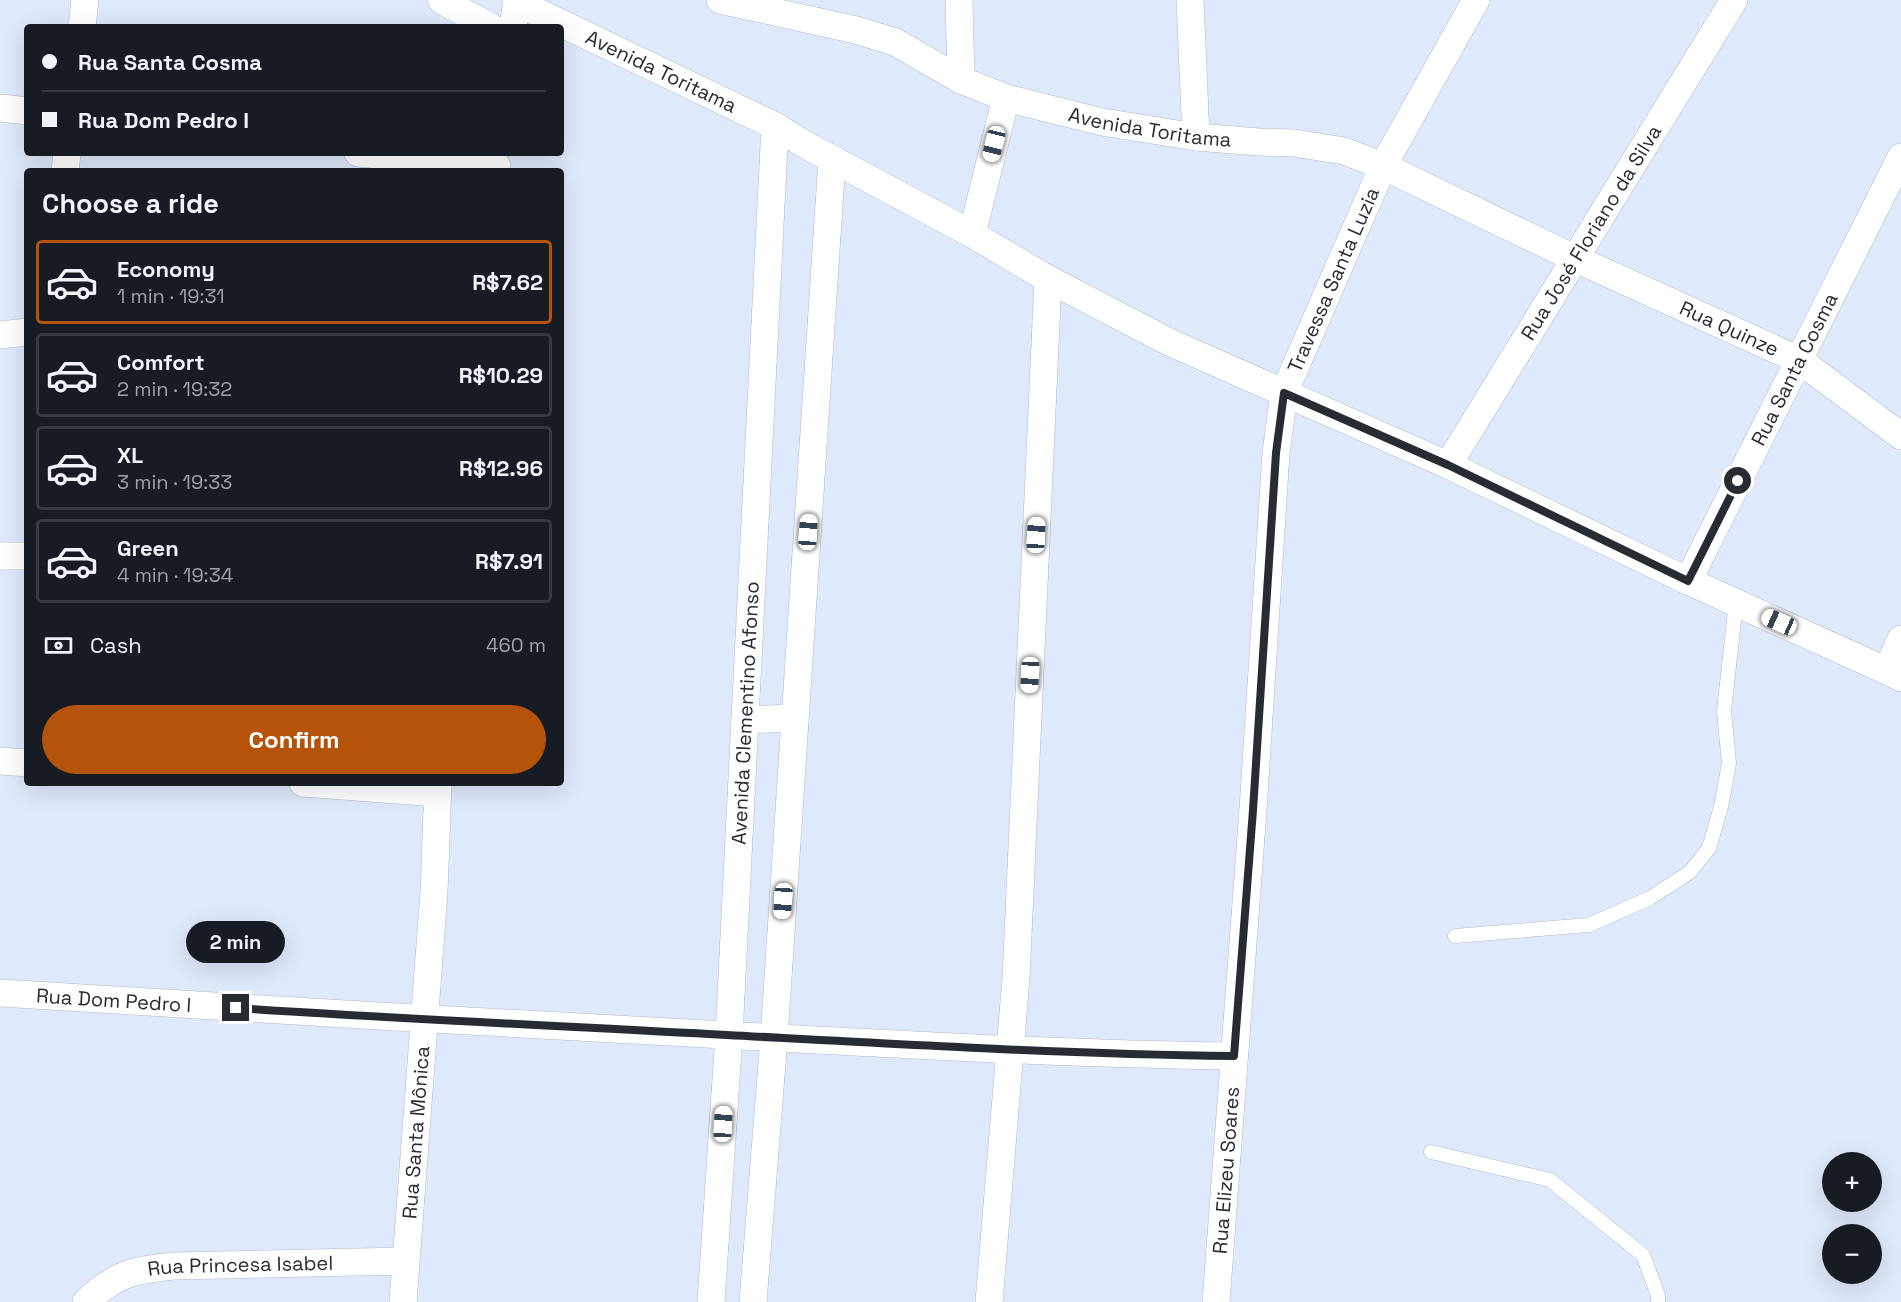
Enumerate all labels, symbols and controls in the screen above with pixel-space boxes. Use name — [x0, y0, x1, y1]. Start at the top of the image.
street label: Avenida Toritama — [581, 24, 741, 119]
text: Rua Santa Cosma — [78, 48, 262, 76]
street label: Avenida Toritama — [1066, 101, 1232, 153]
text: Rua Dom Pedro I — [78, 106, 249, 134]
street label: Rua José Floriano da Silva — [1515, 120, 1667, 345]
car — [981, 124, 1007, 164]
street label: Travessa Santa Luzia — [1281, 183, 1385, 377]
text: Choose a ride — [42, 186, 219, 221]
icon: car — [45, 255, 99, 309]
text: Economy — [117, 255, 215, 283]
text: R$7.62 — [472, 268, 543, 296]
text: 1 min · 19:31 — [117, 283, 225, 309]
street label: Rua Santa Cosma — [1745, 289, 1844, 450]
street label: Rua Quinze — [1676, 295, 1783, 362]
icon: car — [45, 348, 99, 402]
text: Comfort — [117, 348, 205, 376]
text: R$10.29 — [459, 361, 543, 389]
text: 2 min · 19:32 — [117, 376, 232, 402]
icon: car — [45, 441, 99, 495]
text: XL — [117, 441, 143, 469]
text: R$12.96 — [459, 454, 543, 482]
route start — [1724, 467, 1751, 494]
text: 3 min · 19:33 — [117, 469, 232, 495]
car — [798, 513, 818, 551]
car — [1026, 517, 1046, 553]
icon: car — [45, 534, 99, 588]
text: Green — [117, 534, 179, 562]
text: R$7.91 — [475, 547, 543, 575]
text: 4 min · 19:34 — [117, 562, 233, 588]
street label: Avenida Clementino Afonso — [726, 581, 765, 845]
car — [1759, 606, 1799, 638]
icon: cash — [42, 629, 75, 662]
text: Cash — [90, 631, 142, 659]
text: 460 m — [486, 632, 546, 658]
car — [1020, 657, 1040, 693]
button: Confirm — [42, 705, 546, 774]
car — [773, 882, 793, 920]
callout: 2 min — [186, 921, 286, 963]
text: 2 min — [210, 929, 261, 955]
street label: Rua Dom Pedro I — [35, 982, 192, 1018]
route end — [222, 994, 249, 1021]
street label: Rua Santa Mônica — [396, 1045, 435, 1220]
street label: Rua Elizeu Soares — [1207, 1086, 1245, 1255]
car — [713, 1106, 733, 1142]
map controls — [1822, 1152, 1882, 1284]
button: + — [1822, 1152, 1882, 1212]
button: − — [1822, 1224, 1882, 1284]
street label: Rua Princesa Isabel — [146, 1250, 333, 1282]

